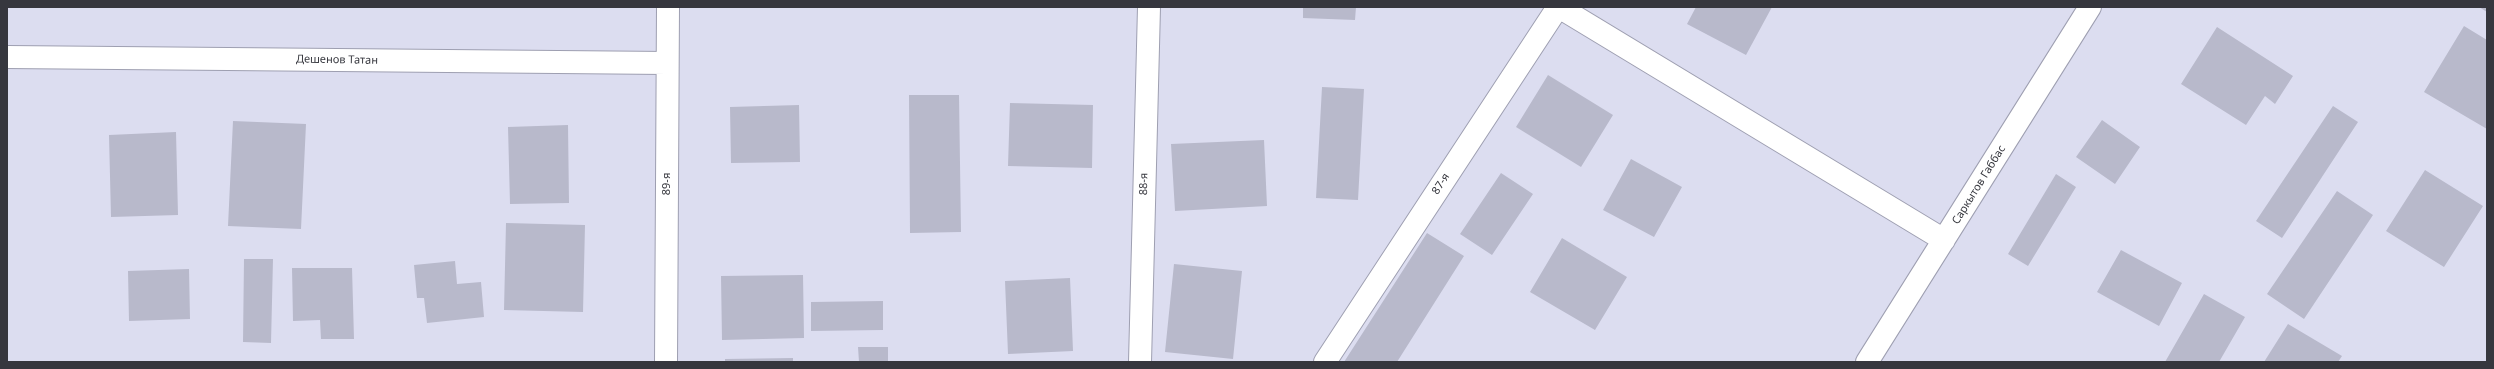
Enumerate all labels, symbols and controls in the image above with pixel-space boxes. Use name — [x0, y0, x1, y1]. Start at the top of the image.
street label: Дешенов Татан — [296, 53, 378, 67]
street label: Саркытов Габбас — [1949, 143, 2009, 227]
street label: 87-я — [1429, 171, 1453, 197]
street label: 89-я — [660, 173, 674, 195]
street label: 88-я — [1137, 173, 1151, 195]

